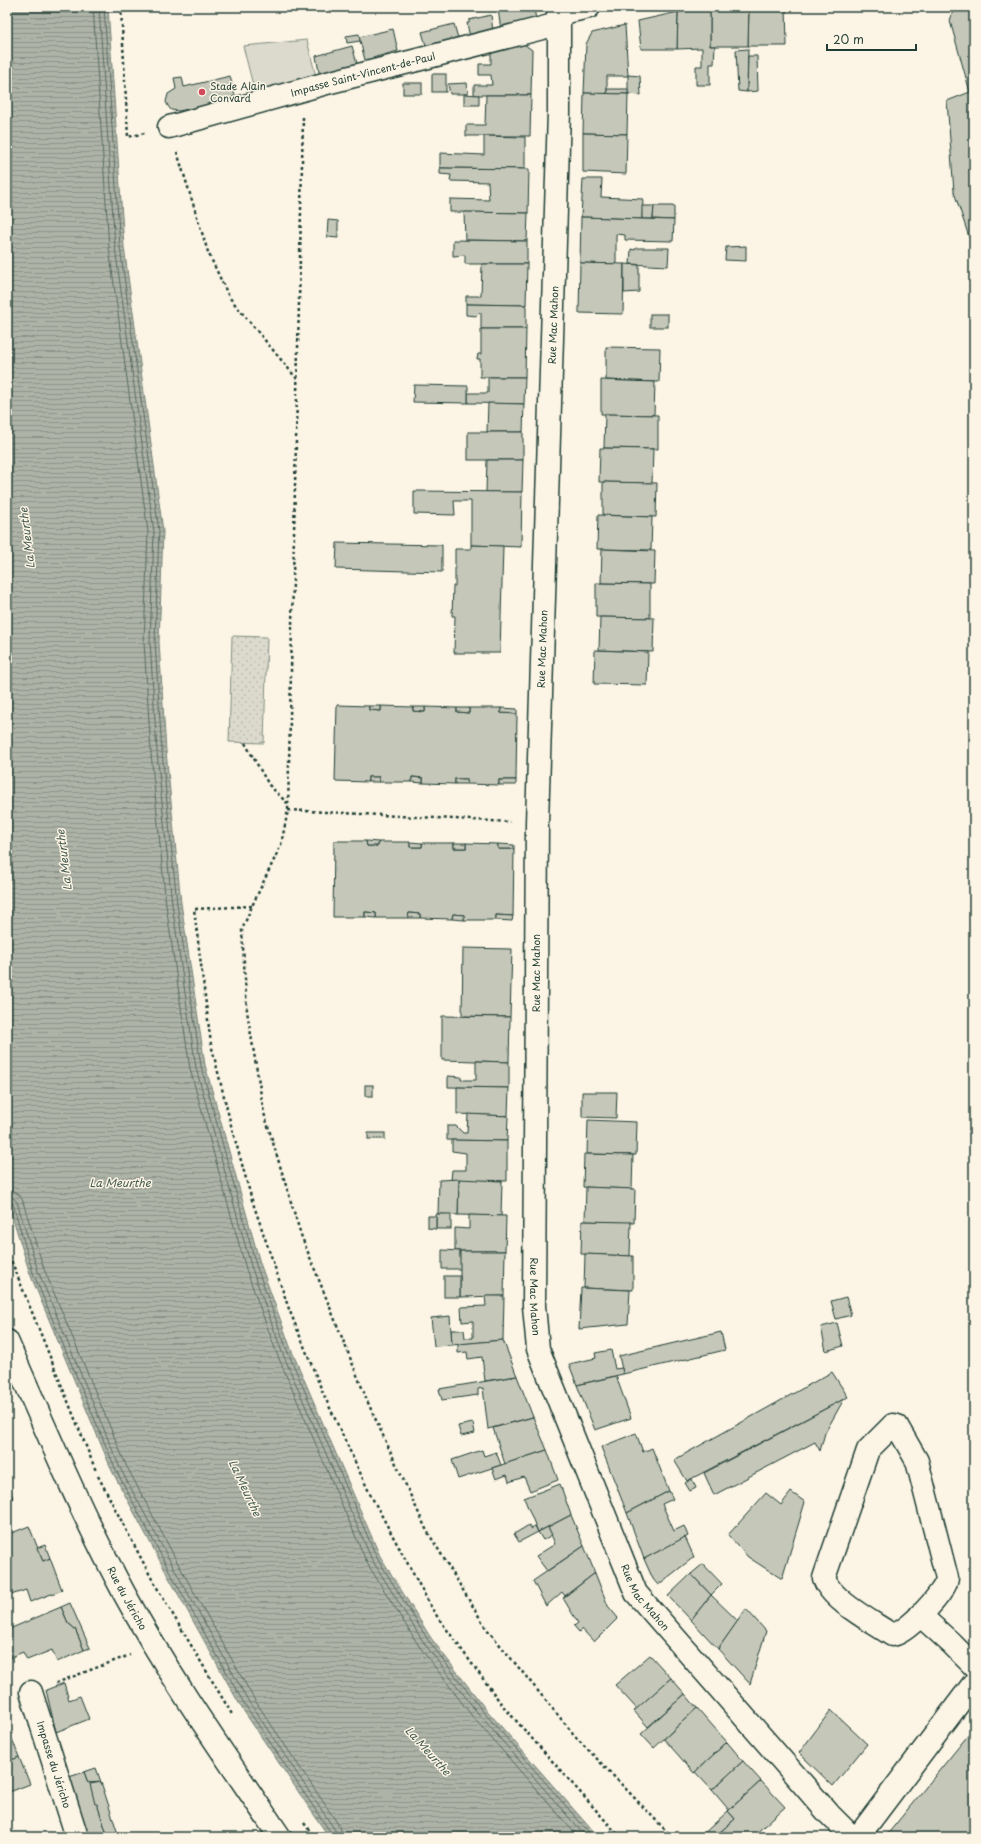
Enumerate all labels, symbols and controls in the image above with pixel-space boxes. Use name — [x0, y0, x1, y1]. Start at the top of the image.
scale bar — [827, 26, 916, 52]
text: 20 m — [833, 30, 864, 48]
street label: Impasse Saint-Vincent-de-Paul — [289, 48, 437, 100]
place label: Stade Alain Convard — [210, 78, 266, 105]
marker: Stade Alain Convard — [197, 87, 207, 97]
street label: Rue Mac Mahon — [544, 286, 561, 364]
water label: La Meurthe — [14, 506, 39, 569]
street label: Rue Mac Mahon — [533, 610, 550, 688]
water label: La Meurthe — [51, 828, 76, 891]
street label: Rue Mac Mahon — [528, 934, 543, 1012]
water label: La Meurthe — [89, 1174, 152, 1191]
street label: Rue Mac Mahon — [527, 1257, 545, 1336]
water label: La Meurthe — [225, 1456, 267, 1520]
street label: Rue Mac Mahon — [618, 1562, 673, 1634]
street label: Rue du Jéricho — [104, 1563, 151, 1633]
street label: Impasse du Jéricho — [34, 1719, 75, 1810]
water label: La Meurthe — [402, 1722, 456, 1780]

